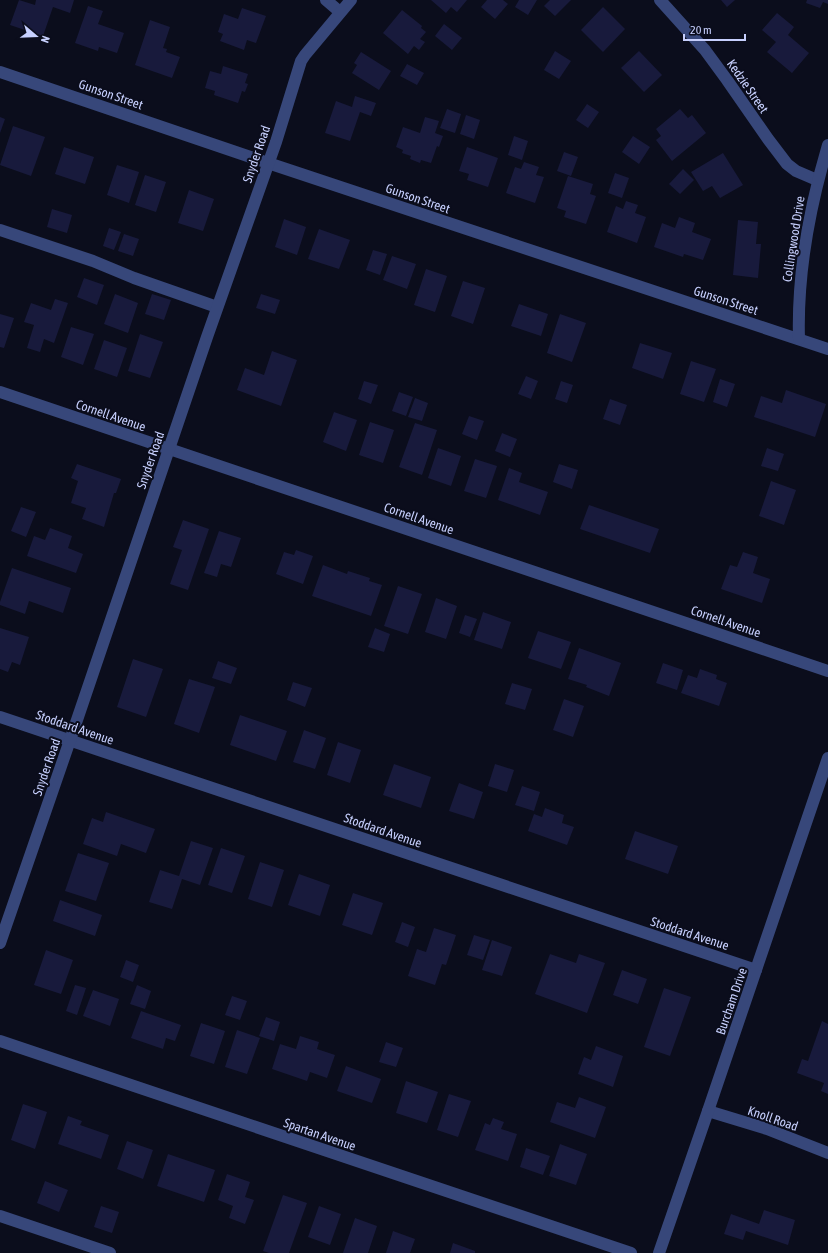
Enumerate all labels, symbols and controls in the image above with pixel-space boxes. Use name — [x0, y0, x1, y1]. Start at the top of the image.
north arrow — [16, 16, 56, 56]
scale bar — [684, 16, 745, 42]
text: 20 m — [690, 23, 712, 37]
text: N — [39, 34, 52, 44]
street label: Kedzie Street — [724, 57, 772, 116]
street label: Gunson Street — [77, 77, 145, 113]
street label: Snyder Road — [240, 124, 273, 185]
street label: Gunson Street — [384, 181, 452, 217]
street label: Collingwood Drive — [779, 195, 808, 283]
street label: Gunson Street — [692, 283, 760, 318]
street label: Cornell Avenue — [74, 397, 148, 434]
street label: Snyder Road — [134, 430, 167, 491]
street label: Cornell Avenue — [382, 500, 456, 537]
street label: Cornell Avenue — [689, 603, 763, 640]
street label: Stoddard Avenue — [34, 707, 116, 748]
street label: Snyder Road — [30, 737, 63, 798]
street label: Stoddard Avenue — [342, 810, 424, 851]
street label: Stoddard Avenue — [649, 914, 731, 953]
street label: Burcham Drive — [713, 966, 750, 1037]
street label: Knoll Road — [746, 1103, 800, 1134]
street label: Spartan Avenue — [282, 1115, 358, 1154]

